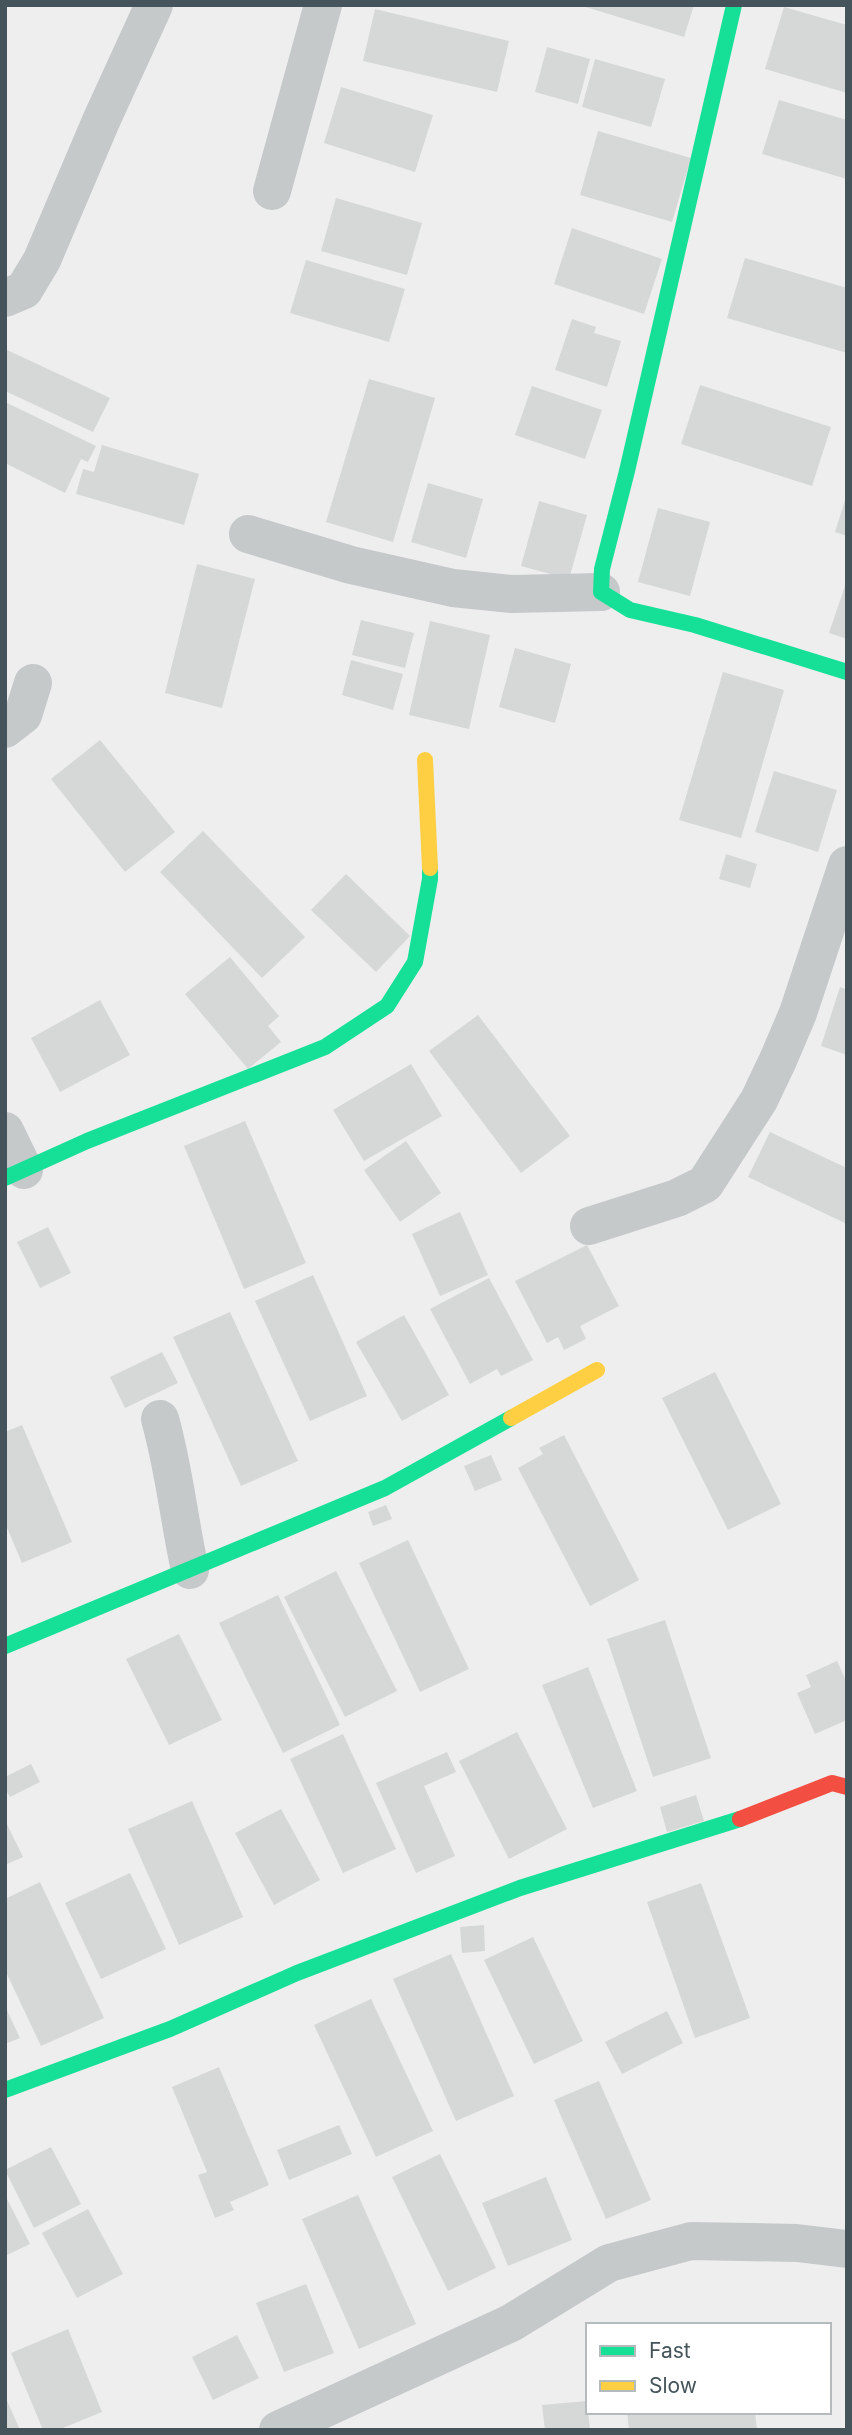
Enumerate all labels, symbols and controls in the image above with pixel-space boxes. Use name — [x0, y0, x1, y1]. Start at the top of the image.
legend — [586, 2323, 831, 2414]
text: Fast — [649, 2338, 691, 2363]
text: Slow — [649, 2373, 697, 2398]

